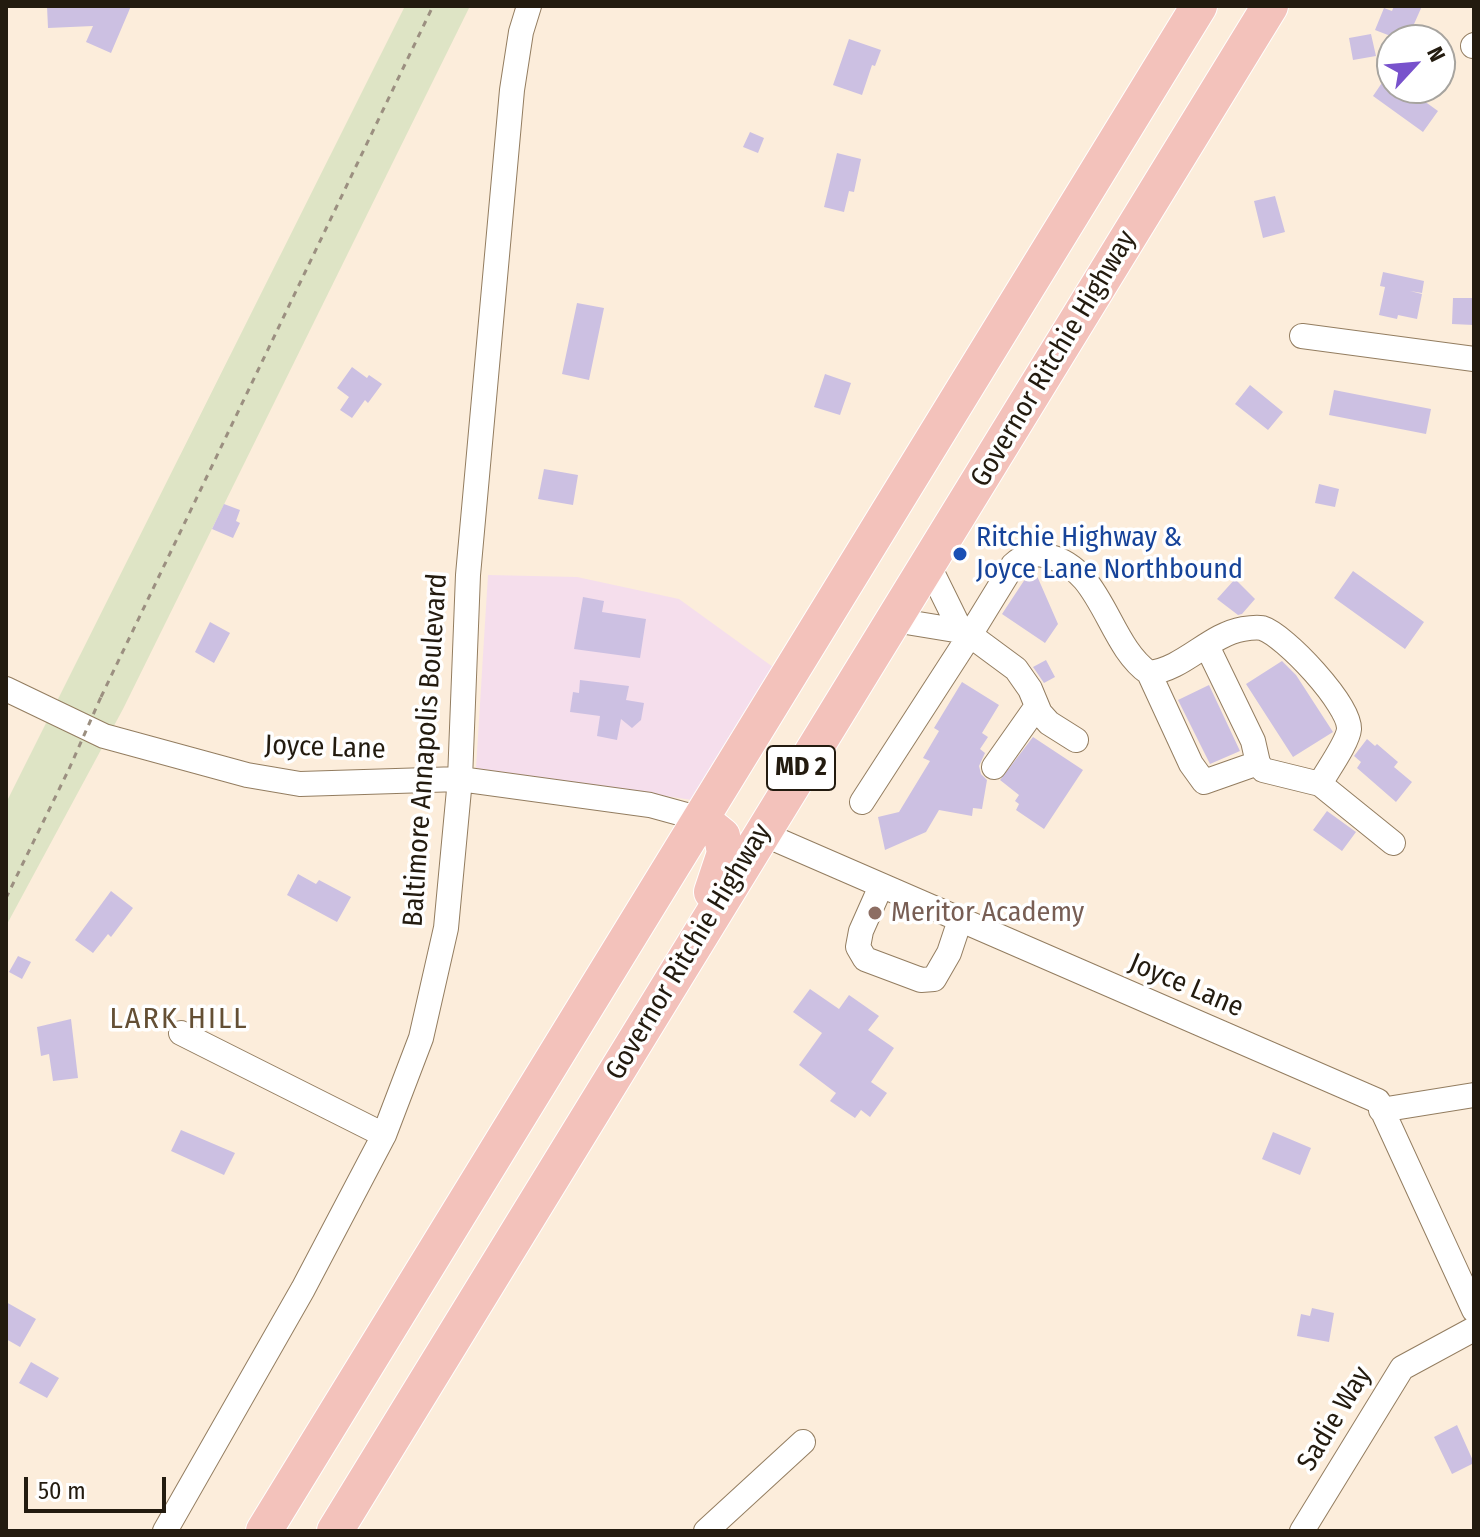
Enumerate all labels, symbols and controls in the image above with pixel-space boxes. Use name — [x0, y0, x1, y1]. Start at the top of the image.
north arrow — [1376, 24, 1456, 104]
text: N — [1421, 42, 1451, 66]
street label: Governor Ritchie Highway — [964, 225, 1144, 493]
place label: Ritchie Highway & Joyce Lane Northbound — [976, 521, 1243, 587]
marker: Ritchie Highway & Joyce Lane Northbound — [951, 545, 969, 563]
street label: Baltimore Annapolis Boulevard — [397, 572, 455, 928]
street label: Joyce Lane — [264, 729, 386, 767]
road number: MD 2 — [767, 746, 835, 790]
street label: Governor Ritchie Highway — [599, 818, 779, 1086]
place label: Meritor Academy — [891, 896, 1084, 930]
marker: Meritor Academy — [866, 904, 884, 922]
street label: Joyce Lane — [1124, 947, 1248, 1025]
district label: LARK HILL — [110, 1002, 248, 1038]
street label: Sadie Way — [1291, 1361, 1379, 1477]
scale bar — [28, 1461, 170, 1511]
text: 50 m — [38, 1477, 86, 1505]

